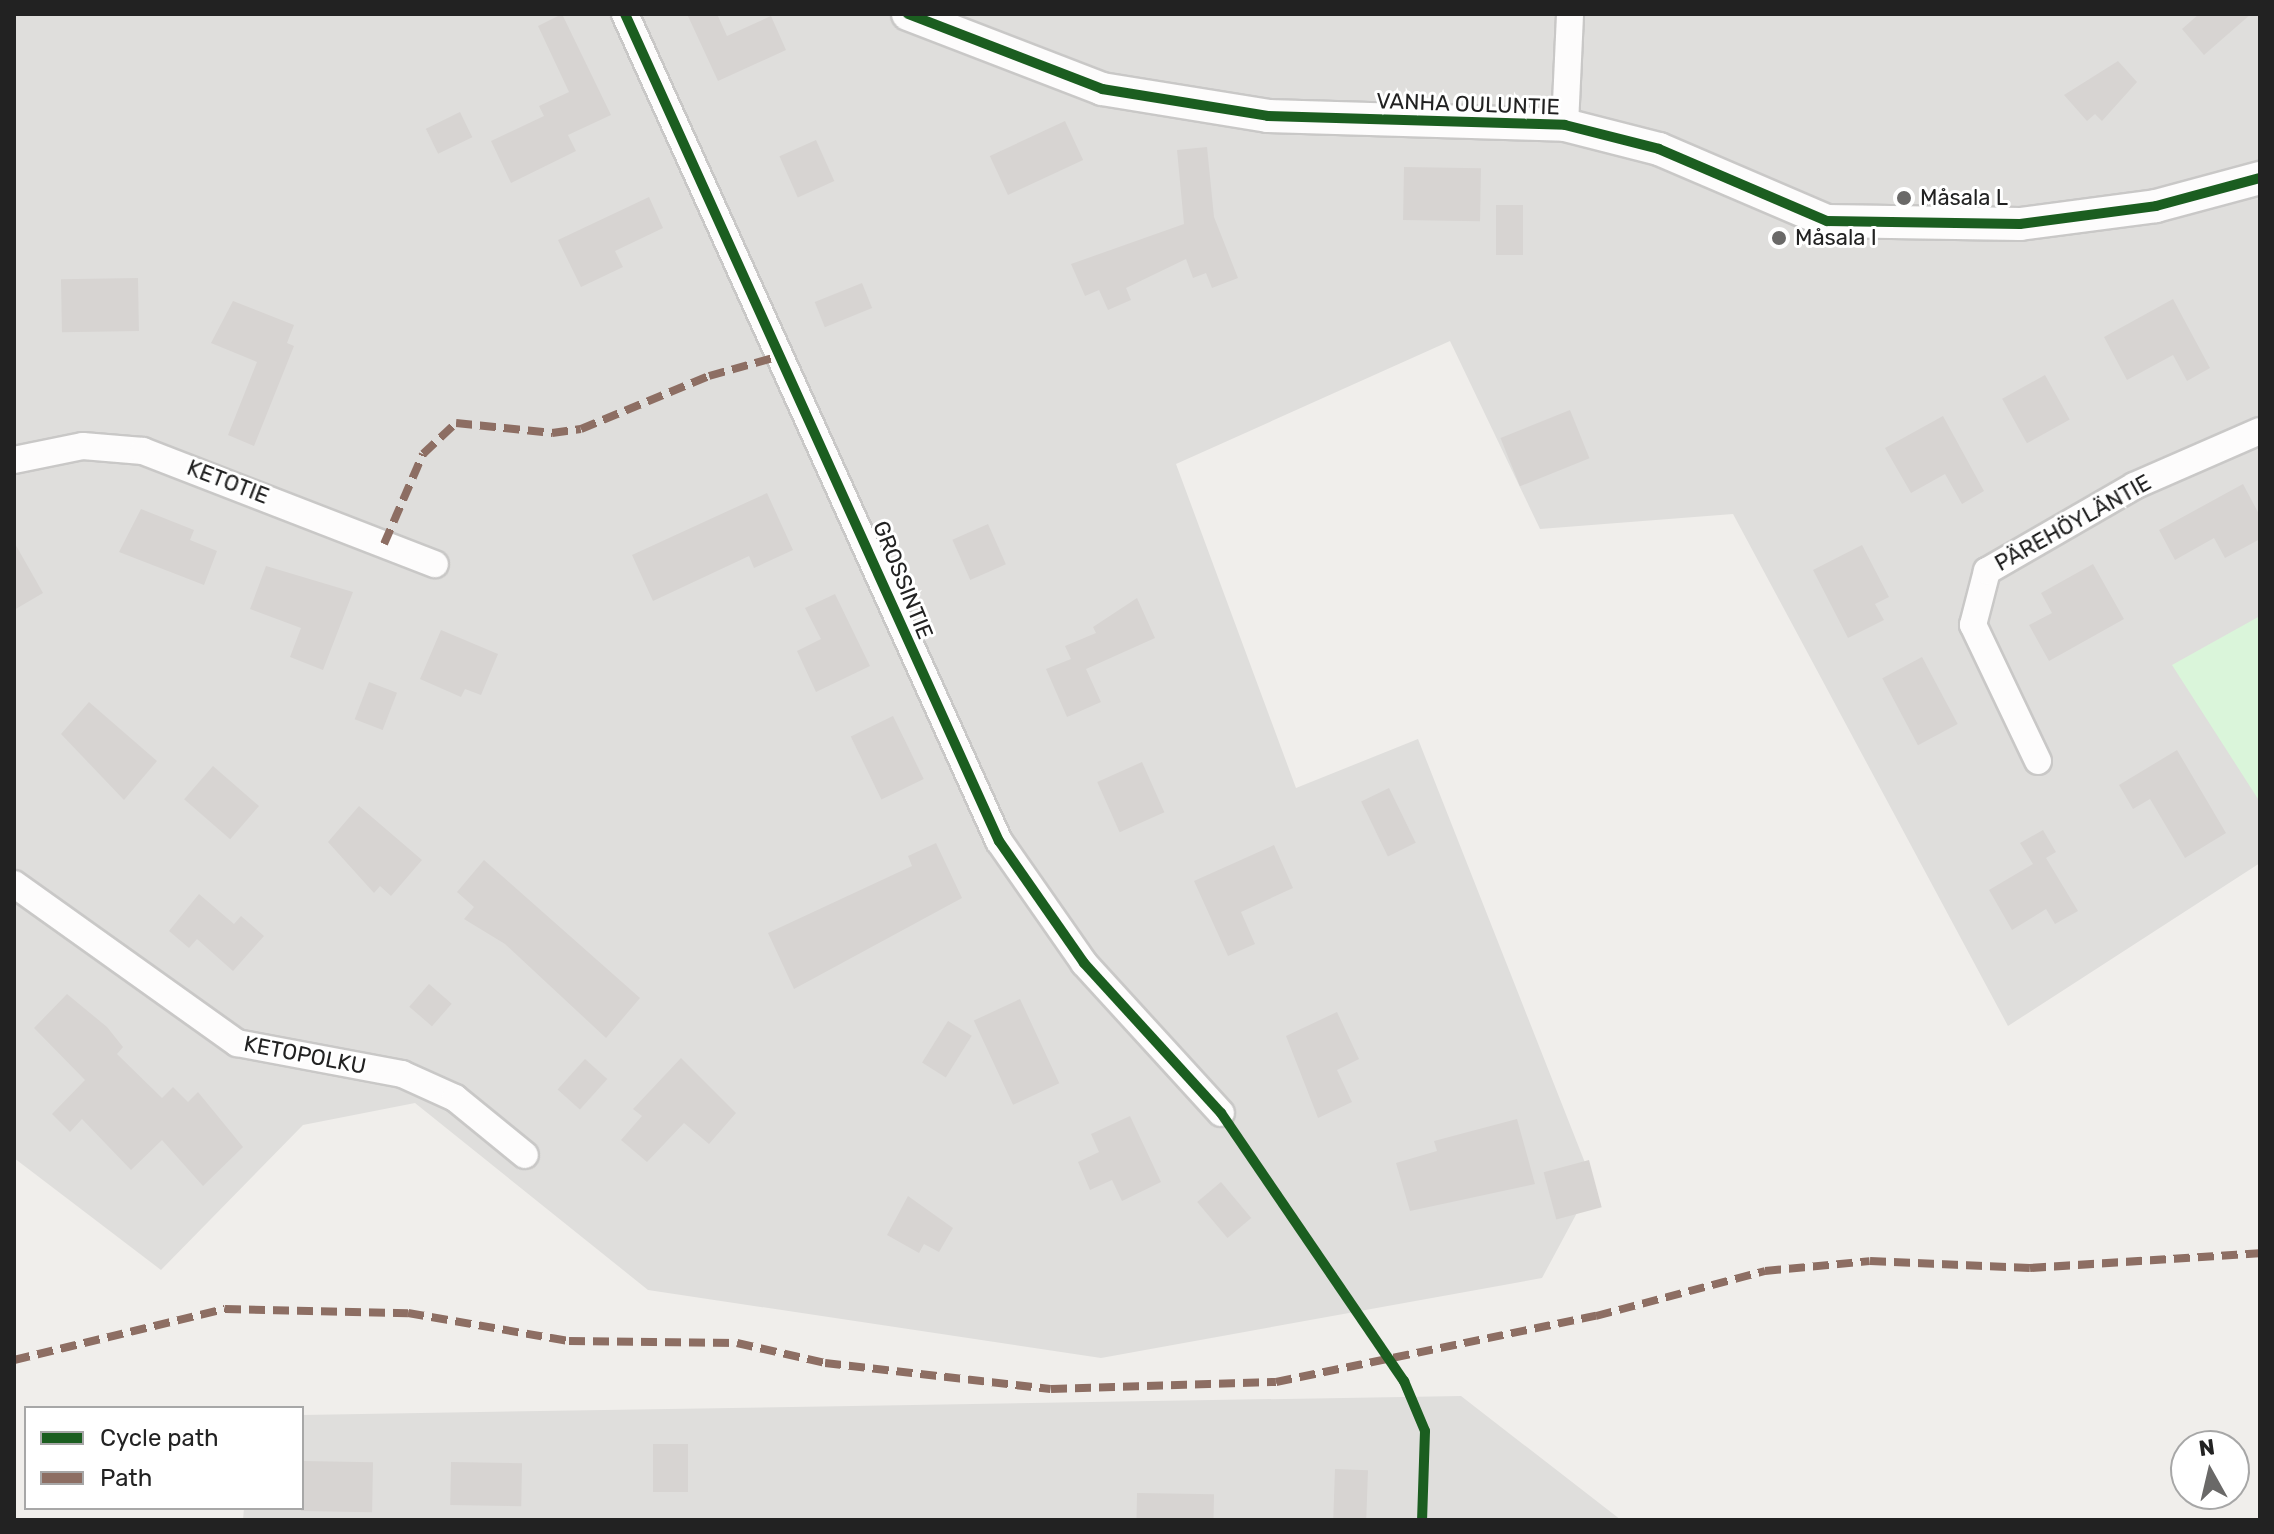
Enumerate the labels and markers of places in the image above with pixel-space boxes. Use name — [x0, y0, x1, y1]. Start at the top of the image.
place label: Måsala L — [1920, 185, 2008, 211]
marker: Måsala L — [1895, 189, 1913, 207]
place label: Måsala I — [1795, 225, 1877, 251]
marker: Måsala I — [1770, 229, 1788, 247]

